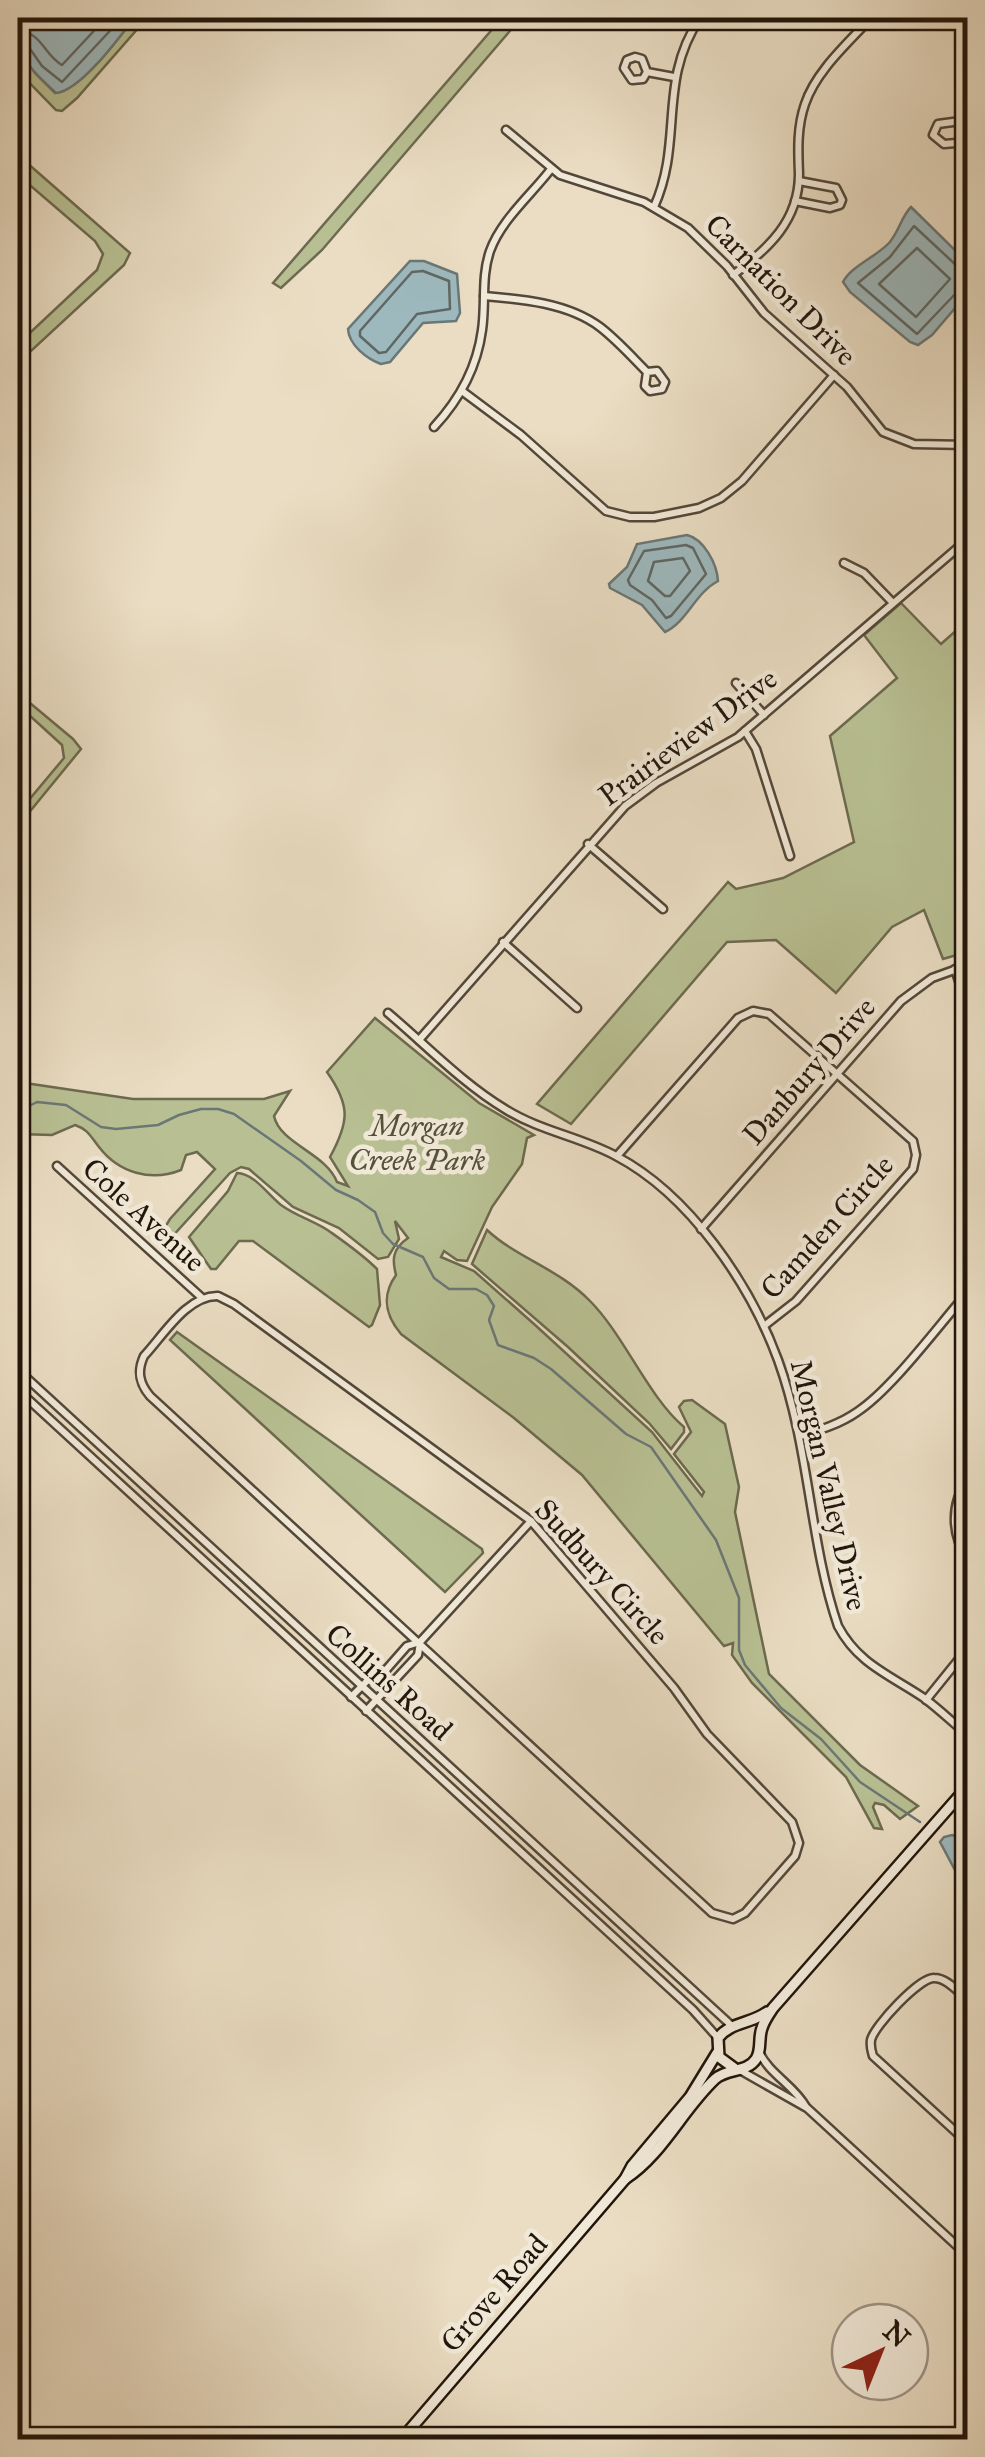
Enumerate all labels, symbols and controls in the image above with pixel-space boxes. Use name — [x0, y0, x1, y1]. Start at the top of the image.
street label: Carnation Drive — [698, 207, 864, 373]
street label: Prairieview Drive — [592, 660, 784, 814]
street label: Danbury Drive — [735, 990, 883, 1152]
park label: Morgan Creek Park — [349, 1108, 485, 1178]
street label: Camden Circle — [753, 1148, 901, 1306]
street label: Cole Avenue — [75, 1151, 213, 1279]
street label: Morgan Valley Drive — [783, 1356, 875, 1614]
street label: Sudbury Circle — [527, 1492, 677, 1652]
street label: Collins Road — [318, 1616, 460, 1748]
street label: Grove Road — [433, 2226, 555, 2360]
north arrow — [830, 2302, 930, 2402]
text: N — [876, 2313, 918, 2355]

